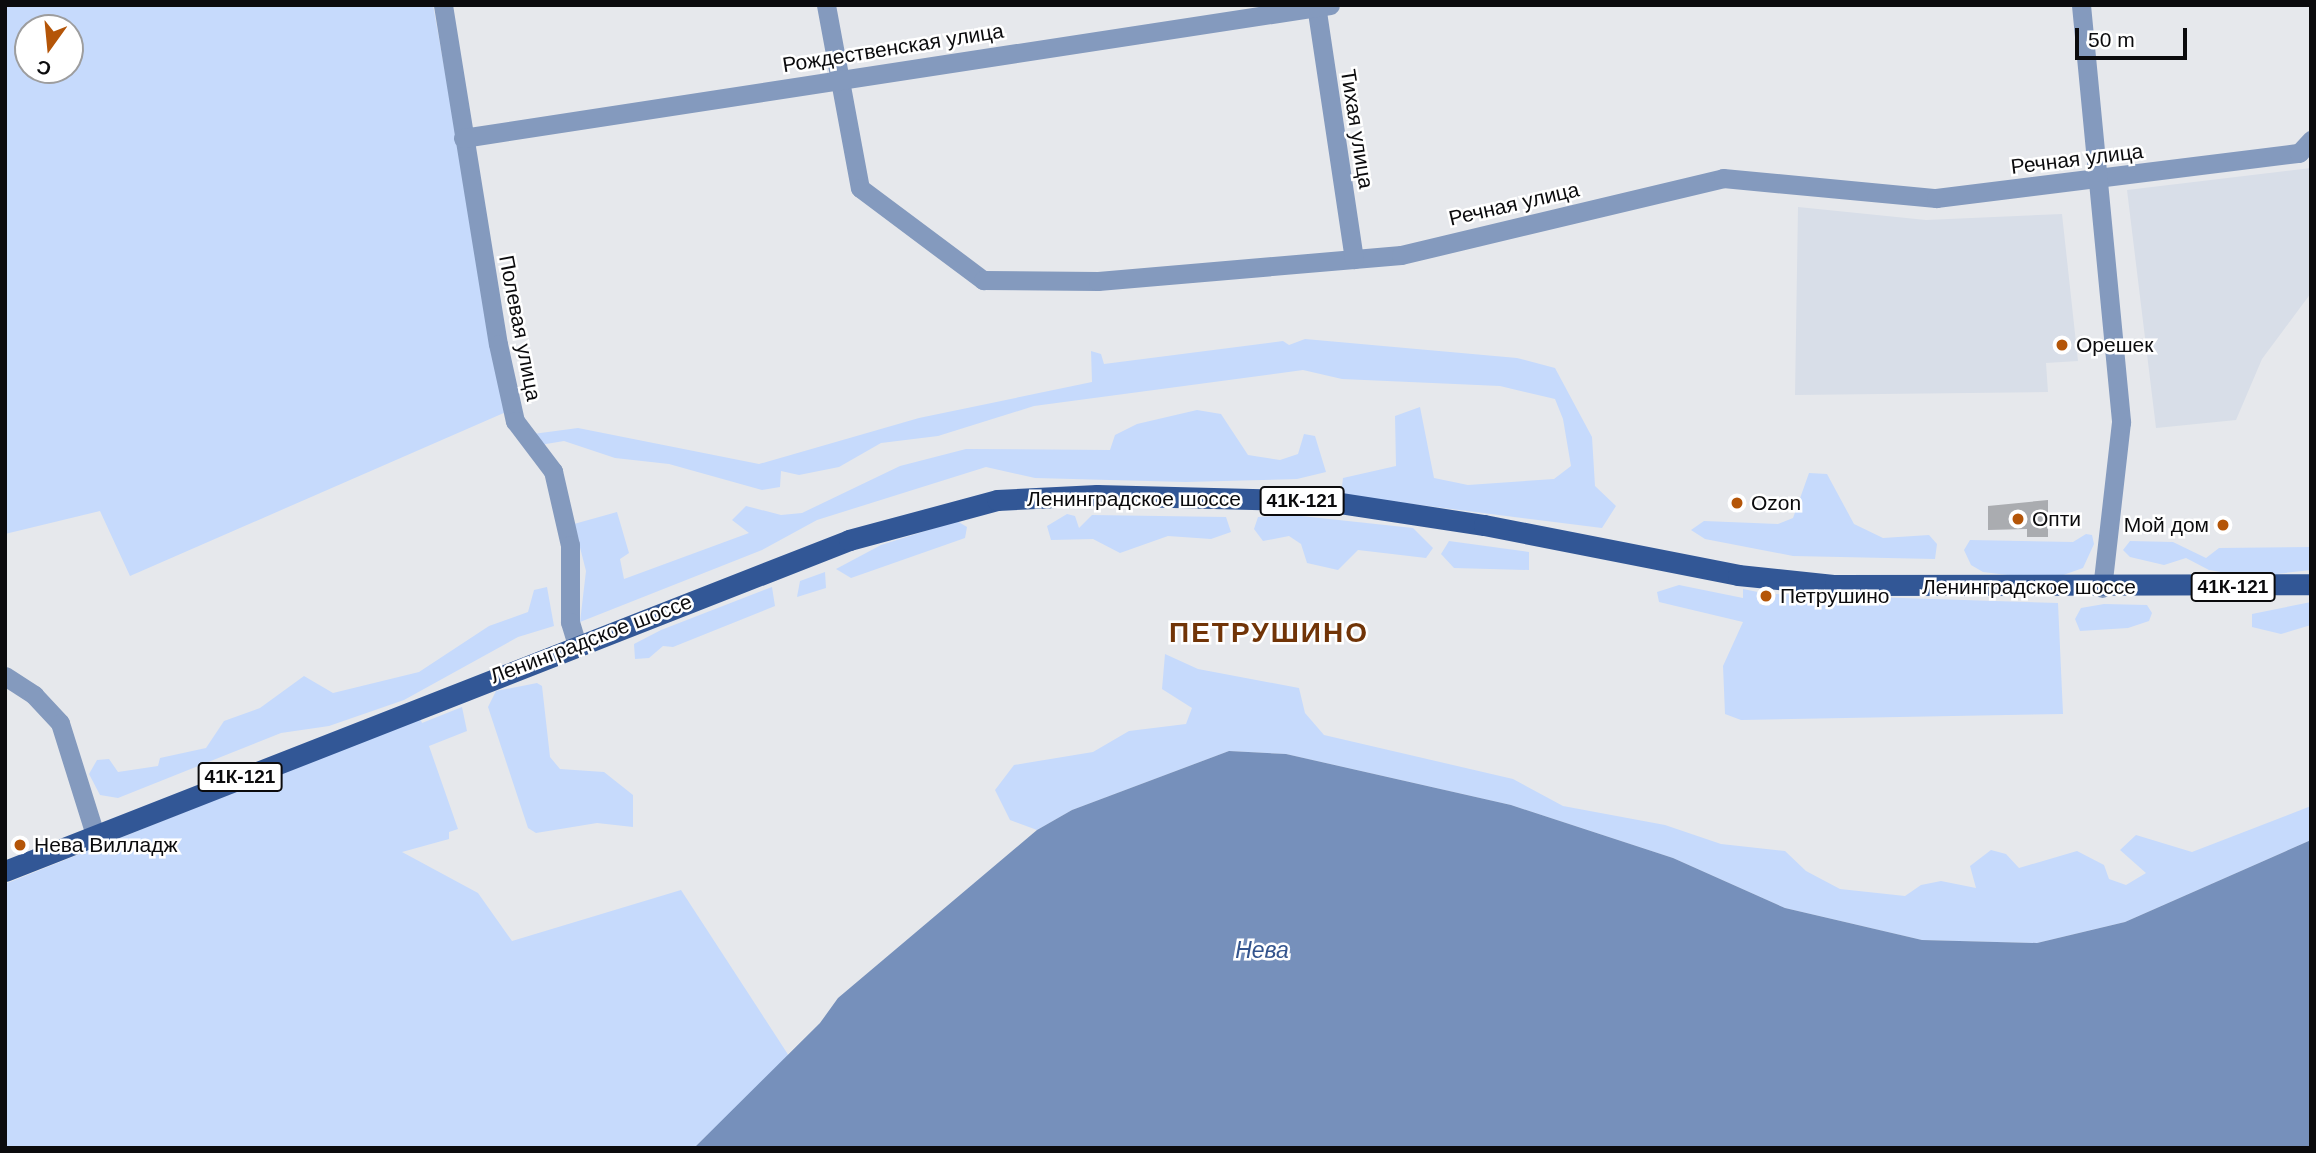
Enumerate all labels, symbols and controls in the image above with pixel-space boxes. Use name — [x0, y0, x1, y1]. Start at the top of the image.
north arrow — [14, 14, 84, 84]
scale bar — [2078, 14, 2190, 58]
street label: Рождественская улица — [781, 18, 1005, 78]
text: 50 m — [2088, 28, 2135, 51]
text: С — [35, 56, 53, 80]
street label: Тихая улица — [1335, 68, 1379, 190]
street label: Речная улица — [2009, 138, 2145, 180]
street label: Речная улица — [1446, 177, 1582, 231]
street label: Полевая улица — [494, 253, 546, 403]
place label: Орешек — [2076, 332, 2153, 358]
marker: Орешек — [2054, 337, 2070, 353]
street label: Ленинградское шоссе — [1027, 486, 1241, 512]
road number: 41К-121 — [1258, 486, 1346, 516]
place label: Ozon — [1751, 490, 1801, 516]
marker: Ozon — [1729, 495, 1745, 511]
place label: Опти — [2032, 506, 2081, 532]
marker: Опти — [2010, 511, 2026, 527]
place label: Мой дом — [2124, 512, 2209, 538]
marker: Мой дом — [2215, 517, 2231, 533]
road number: 41К-121 — [2189, 572, 2277, 602]
street label: Ленинградское шоссе — [1922, 574, 2136, 600]
place label: Петрушино — [1780, 583, 1889, 609]
marker: Петрушино — [1758, 588, 1774, 604]
street label: Ленинградское шоссе — [487, 589, 695, 689]
district label: ПЕТРУШИНО — [1170, 616, 1368, 650]
road number: 41К-121 — [196, 762, 284, 792]
place label: Нева Вилладж — [34, 832, 178, 858]
marker: Нева Вилладж — [12, 837, 28, 853]
water label: Нева — [1235, 936, 1289, 964]

